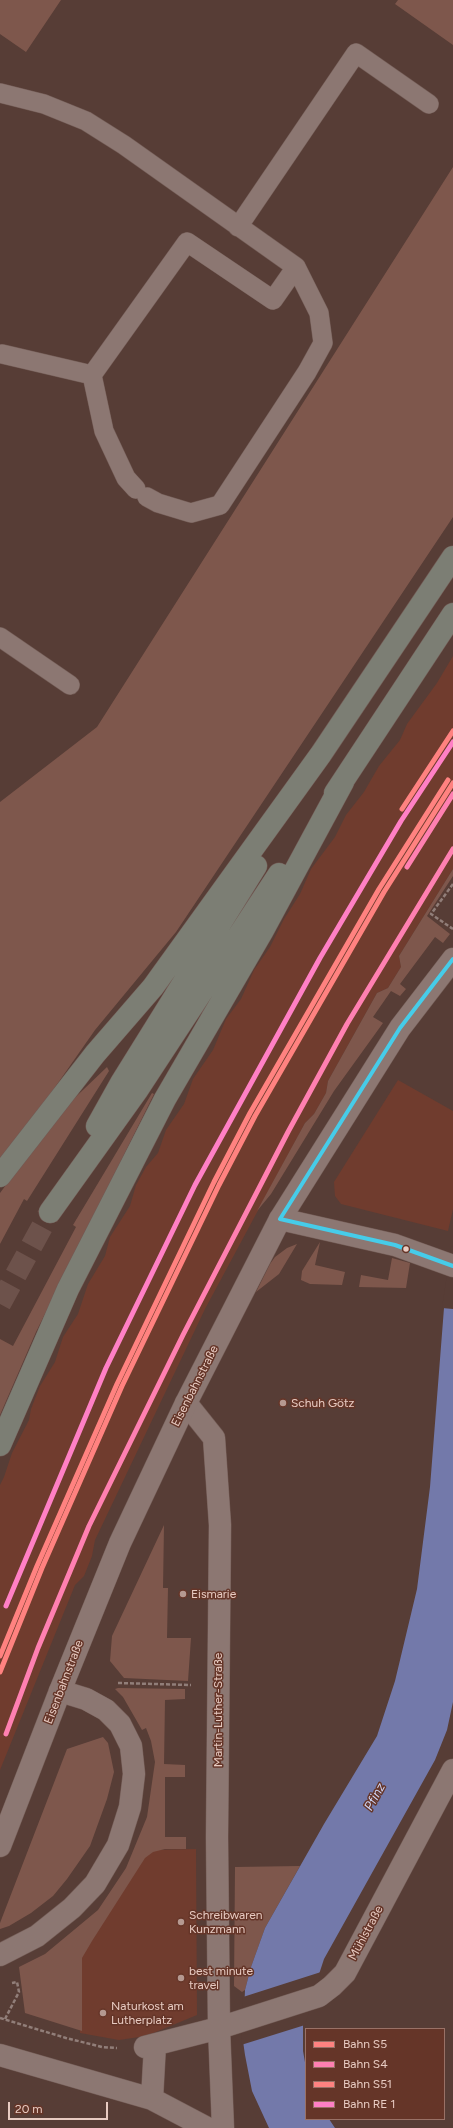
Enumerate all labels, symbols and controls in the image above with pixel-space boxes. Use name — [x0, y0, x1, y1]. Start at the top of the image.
unlabelled marker — [401, 1244, 411, 1254]
street label: Eisenbahnstraße — [168, 1343, 222, 1429]
place label: Schuh Götz — [291, 1396, 354, 1410]
marker: Schuh Götz — [278, 1398, 288, 1408]
place label: Eismarie — [191, 1587, 236, 1601]
marker: Eismarie — [178, 1589, 188, 1599]
street label: Eisenbahnstraße — [41, 1638, 87, 1726]
street label: Martin-Luther-Straße — [211, 1653, 225, 1767]
water label: Pfinz — [361, 1781, 389, 1813]
street label: Mühlstraße — [346, 1903, 386, 1963]
place label: Schreibwaren Kunzmann — [189, 1908, 263, 1936]
marker: Schreibwaren Kunzmann — [176, 1917, 186, 1927]
place label: best minute travel — [189, 1964, 253, 1992]
marker: best minute travel — [176, 1973, 186, 1983]
place label: Naturkost am Lutherplatz — [111, 1999, 184, 2027]
marker: Naturkost am Lutherplatz — [98, 2008, 108, 2018]
legend — [305, 2028, 445, 2120]
text: Bahn S5 — [343, 2037, 387, 2051]
text: Bahn S4 — [343, 2057, 388, 2071]
text: Bahn S51 — [343, 2077, 392, 2091]
scale bar — [10, 2094, 110, 2120]
text: Bahn RE 1 — [343, 2097, 395, 2111]
text: 20 m — [15, 2102, 43, 2116]

